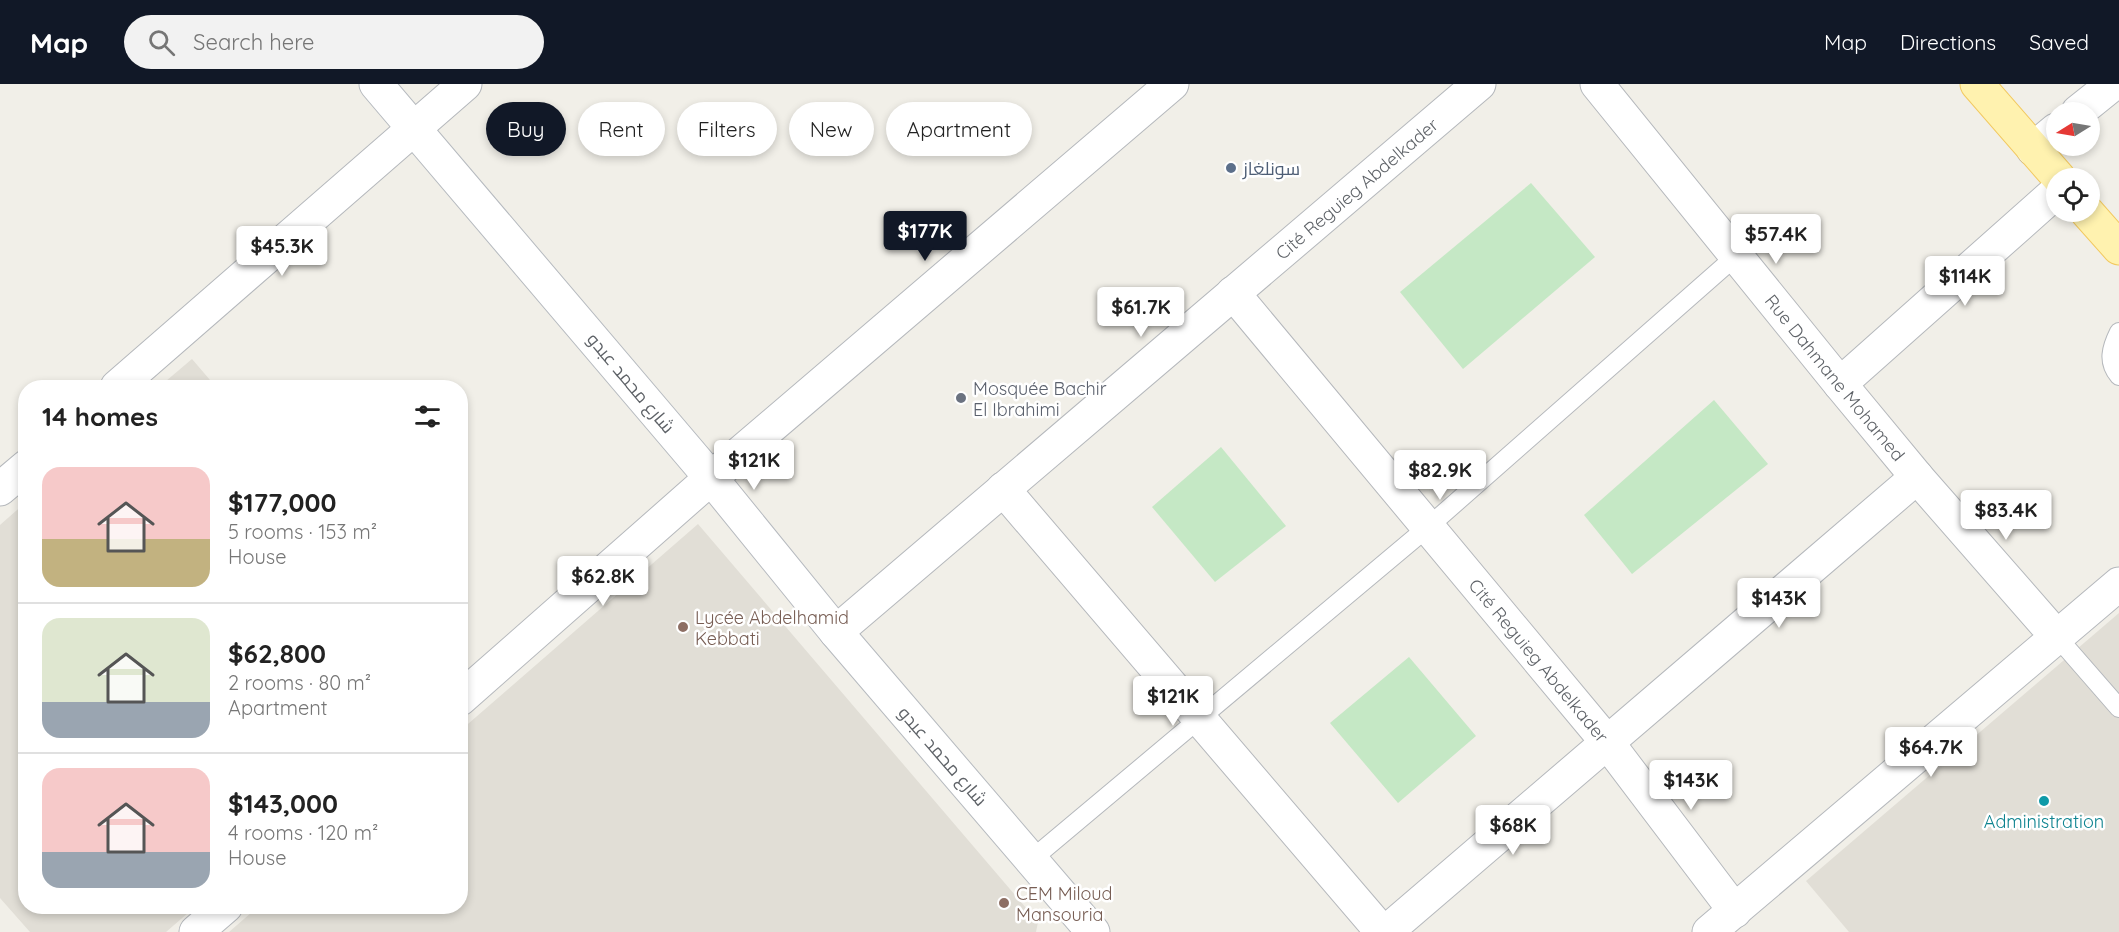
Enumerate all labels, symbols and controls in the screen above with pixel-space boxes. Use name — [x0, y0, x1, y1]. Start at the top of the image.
search box — [124, 15, 544, 69]
text: Map — [30, 25, 88, 60]
icon: search — [145, 26, 178, 59]
text: Search here — [193, 28, 315, 56]
text: Map — [1824, 29, 1867, 55]
text: Directions — [1900, 29, 1996, 55]
text: Saved — [2029, 29, 2089, 55]
chip: Buy — [486, 102, 566, 156]
chip: Rent — [578, 102, 665, 156]
chip: Filters — [677, 102, 777, 156]
chip: New — [789, 102, 874, 156]
chip: Apartment — [886, 102, 1032, 156]
north arrow — [2046, 102, 2100, 156]
map controls — [2046, 102, 2100, 222]
street label: Cité Reguieg Abdelkader — [1271, 113, 1443, 264]
place label: سونلغاز — [1242, 157, 1300, 180]
marker: سونلغاز — [1224, 161, 1238, 175]
button: locate — [2046, 168, 2100, 222]
pin: $177K — [883, 211, 967, 262]
pin: $57.4K — [1727, 214, 1825, 265]
text: $177K — [898, 218, 952, 243]
text: $57.4K — [1745, 221, 1807, 246]
pin: $45.3K — [233, 226, 331, 277]
text: $45.3K — [250, 233, 314, 258]
pin: $114K — [1923, 256, 2007, 307]
text: $114K — [1939, 263, 1991, 288]
pin: $61.7K — [1092, 287, 1190, 338]
street label: Rue Dahmane Mohamed — [1760, 289, 1910, 465]
text: $61.7K — [1111, 294, 1171, 319]
street label: شارع محمد عبدو — [581, 328, 680, 439]
place label: Mosquée Bachir El Ibrahimi — [973, 377, 1107, 421]
marker: Mosquée Bachir El Ibrahimi — [954, 391, 968, 405]
text: 14 homes — [42, 400, 158, 433]
icon: filters — [411, 400, 444, 433]
pin: $121K — [712, 440, 796, 491]
text: $121K — [728, 447, 780, 472]
pin: $82.9K — [1391, 450, 1489, 501]
text: $82.9K — [1408, 457, 1472, 482]
text: $177,000 — [228, 486, 336, 519]
pin: $83.4K — [1957, 490, 2055, 541]
icon: home — [90, 491, 162, 563]
text: $83.4K — [1975, 497, 2037, 522]
text: 5 rooms · 153 m² — [228, 519, 377, 544]
text: House — [228, 544, 287, 569]
pin: $62.8K — [554, 556, 652, 607]
text: $62.8K — [571, 563, 635, 588]
street label: Cité Reguieg Abdelkader — [1464, 574, 1614, 747]
pin: $143K — [1737, 578, 1821, 629]
text: $143K — [1751, 585, 1807, 610]
place label: Lycée Abdelhamid Kebbati — [695, 606, 849, 650]
marker: Lycée Abdelhamid Kebbati — [676, 620, 690, 634]
text: $62,800 — [228, 637, 326, 670]
icon: home — [90, 642, 162, 714]
text: 2 rooms · 80 m² — [228, 670, 371, 695]
pin: $121K — [1131, 676, 1215, 727]
text: $121K — [1147, 683, 1199, 708]
text: Apartment — [228, 695, 328, 720]
street label: شارع محمد عبدو — [893, 702, 992, 811]
pin: $64.7K — [1882, 727, 1980, 778]
text: $64.7K — [1899, 734, 1963, 759]
pin: $143K — [1649, 760, 1733, 811]
text: $143K — [1663, 767, 1719, 792]
text: $143,000 — [228, 787, 338, 820]
icon: home — [90, 792, 162, 864]
marker: Administration — [2037, 794, 2051, 808]
pin: $68K — [1477, 805, 1549, 856]
place label: Administration — [1984, 810, 2104, 833]
text: $68K — [1489, 812, 1537, 837]
text: 4 rooms · 120 m² — [228, 820, 378, 845]
text: House — [228, 845, 287, 870]
place label: CEM Miloud Mansouria — [1016, 882, 1113, 926]
marker: CEM Miloud Mansouria — [997, 896, 1011, 910]

